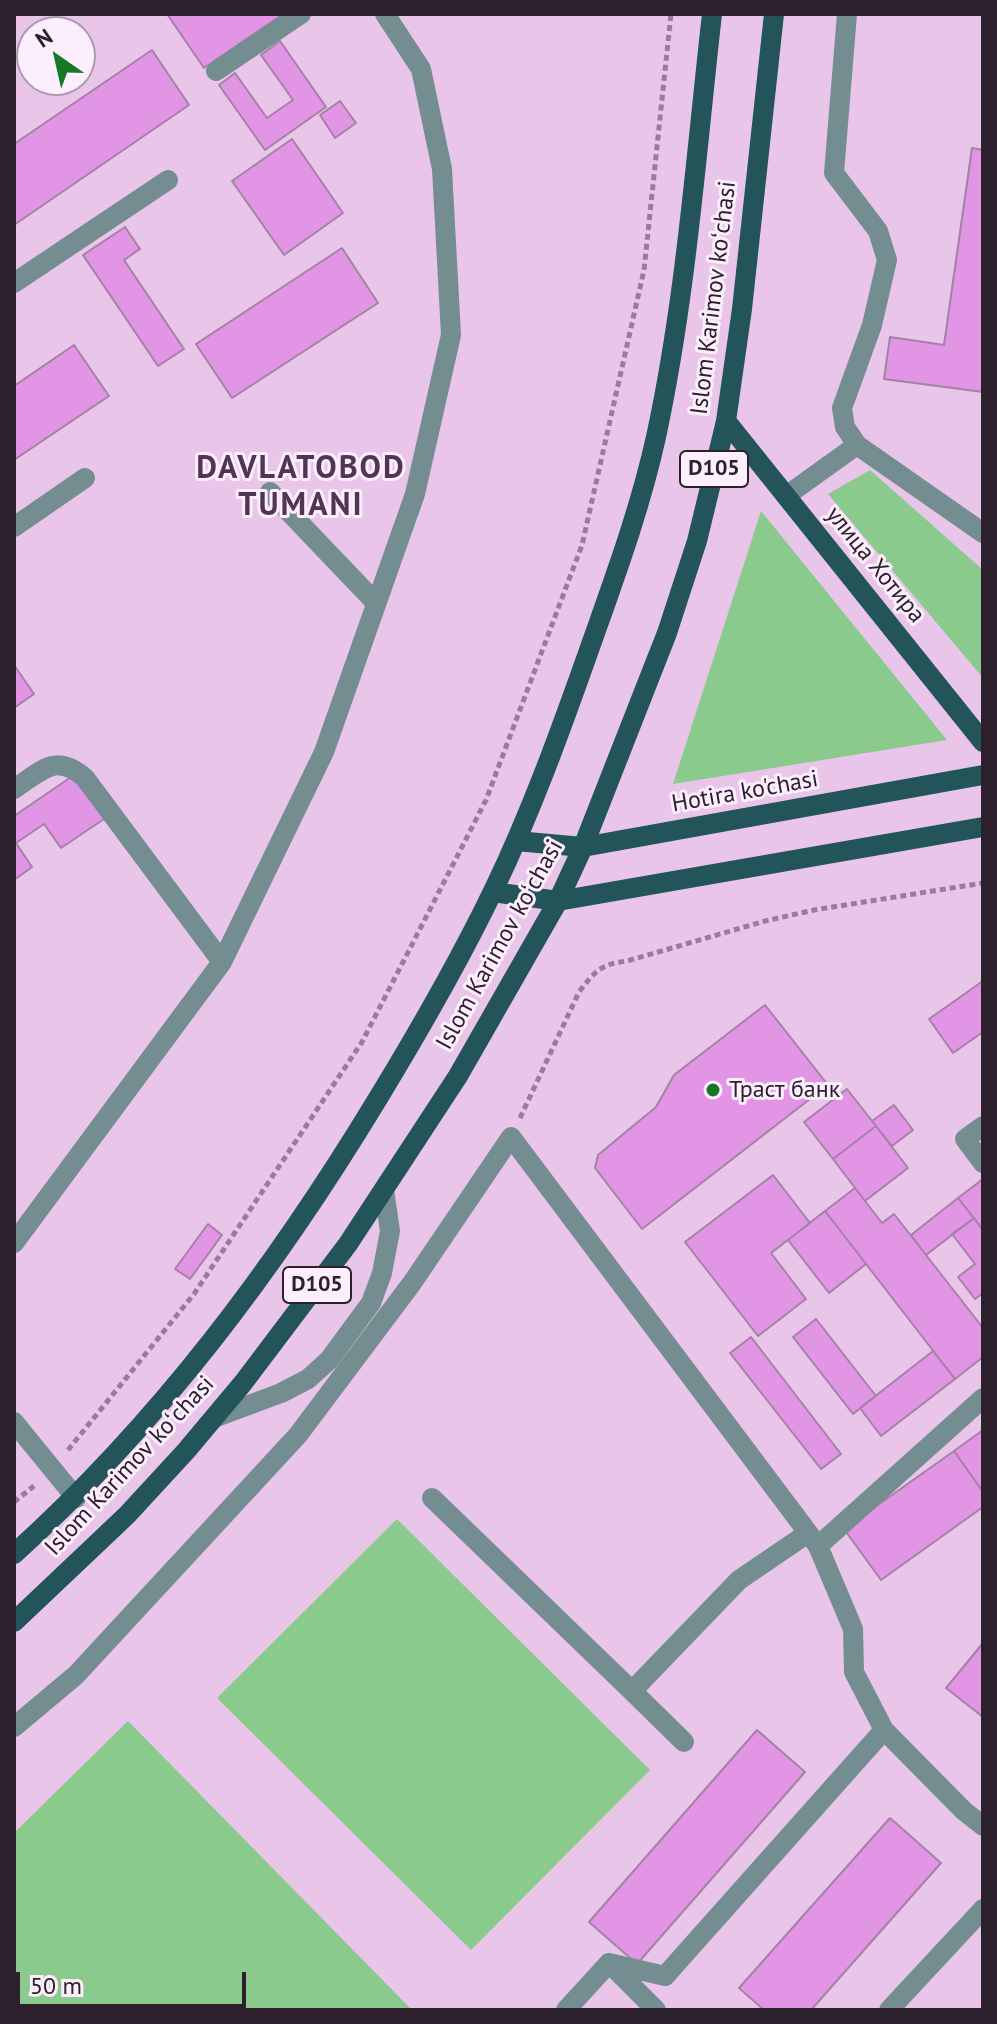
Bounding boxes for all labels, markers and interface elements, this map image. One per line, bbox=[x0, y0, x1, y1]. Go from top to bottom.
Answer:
north arrow bbox=[16, 16, 96, 96]
text: N bbox=[30, 22, 58, 53]
street label: Islom Karimov koʻchasi bbox=[685, 180, 743, 416]
district label: DAVLATOBOD TUMANI bbox=[196, 450, 406, 525]
road number: D105 bbox=[680, 451, 748, 487]
street label: улица Хотира bbox=[819, 501, 931, 629]
street label: Hotira ko'chasi bbox=[670, 765, 820, 819]
street label: Islom Karimov koʻchasi bbox=[430, 835, 570, 1055]
place label: Траст банк bbox=[729, 1076, 840, 1104]
marker: Траст банк bbox=[704, 1081, 722, 1099]
road number: D105 bbox=[283, 1267, 351, 1303]
street label: Islom Karimov koʻchasi bbox=[39, 1370, 221, 1562]
scale bar bbox=[20, 1956, 250, 2006]
text: 50 m bbox=[30, 1970, 82, 2001]

